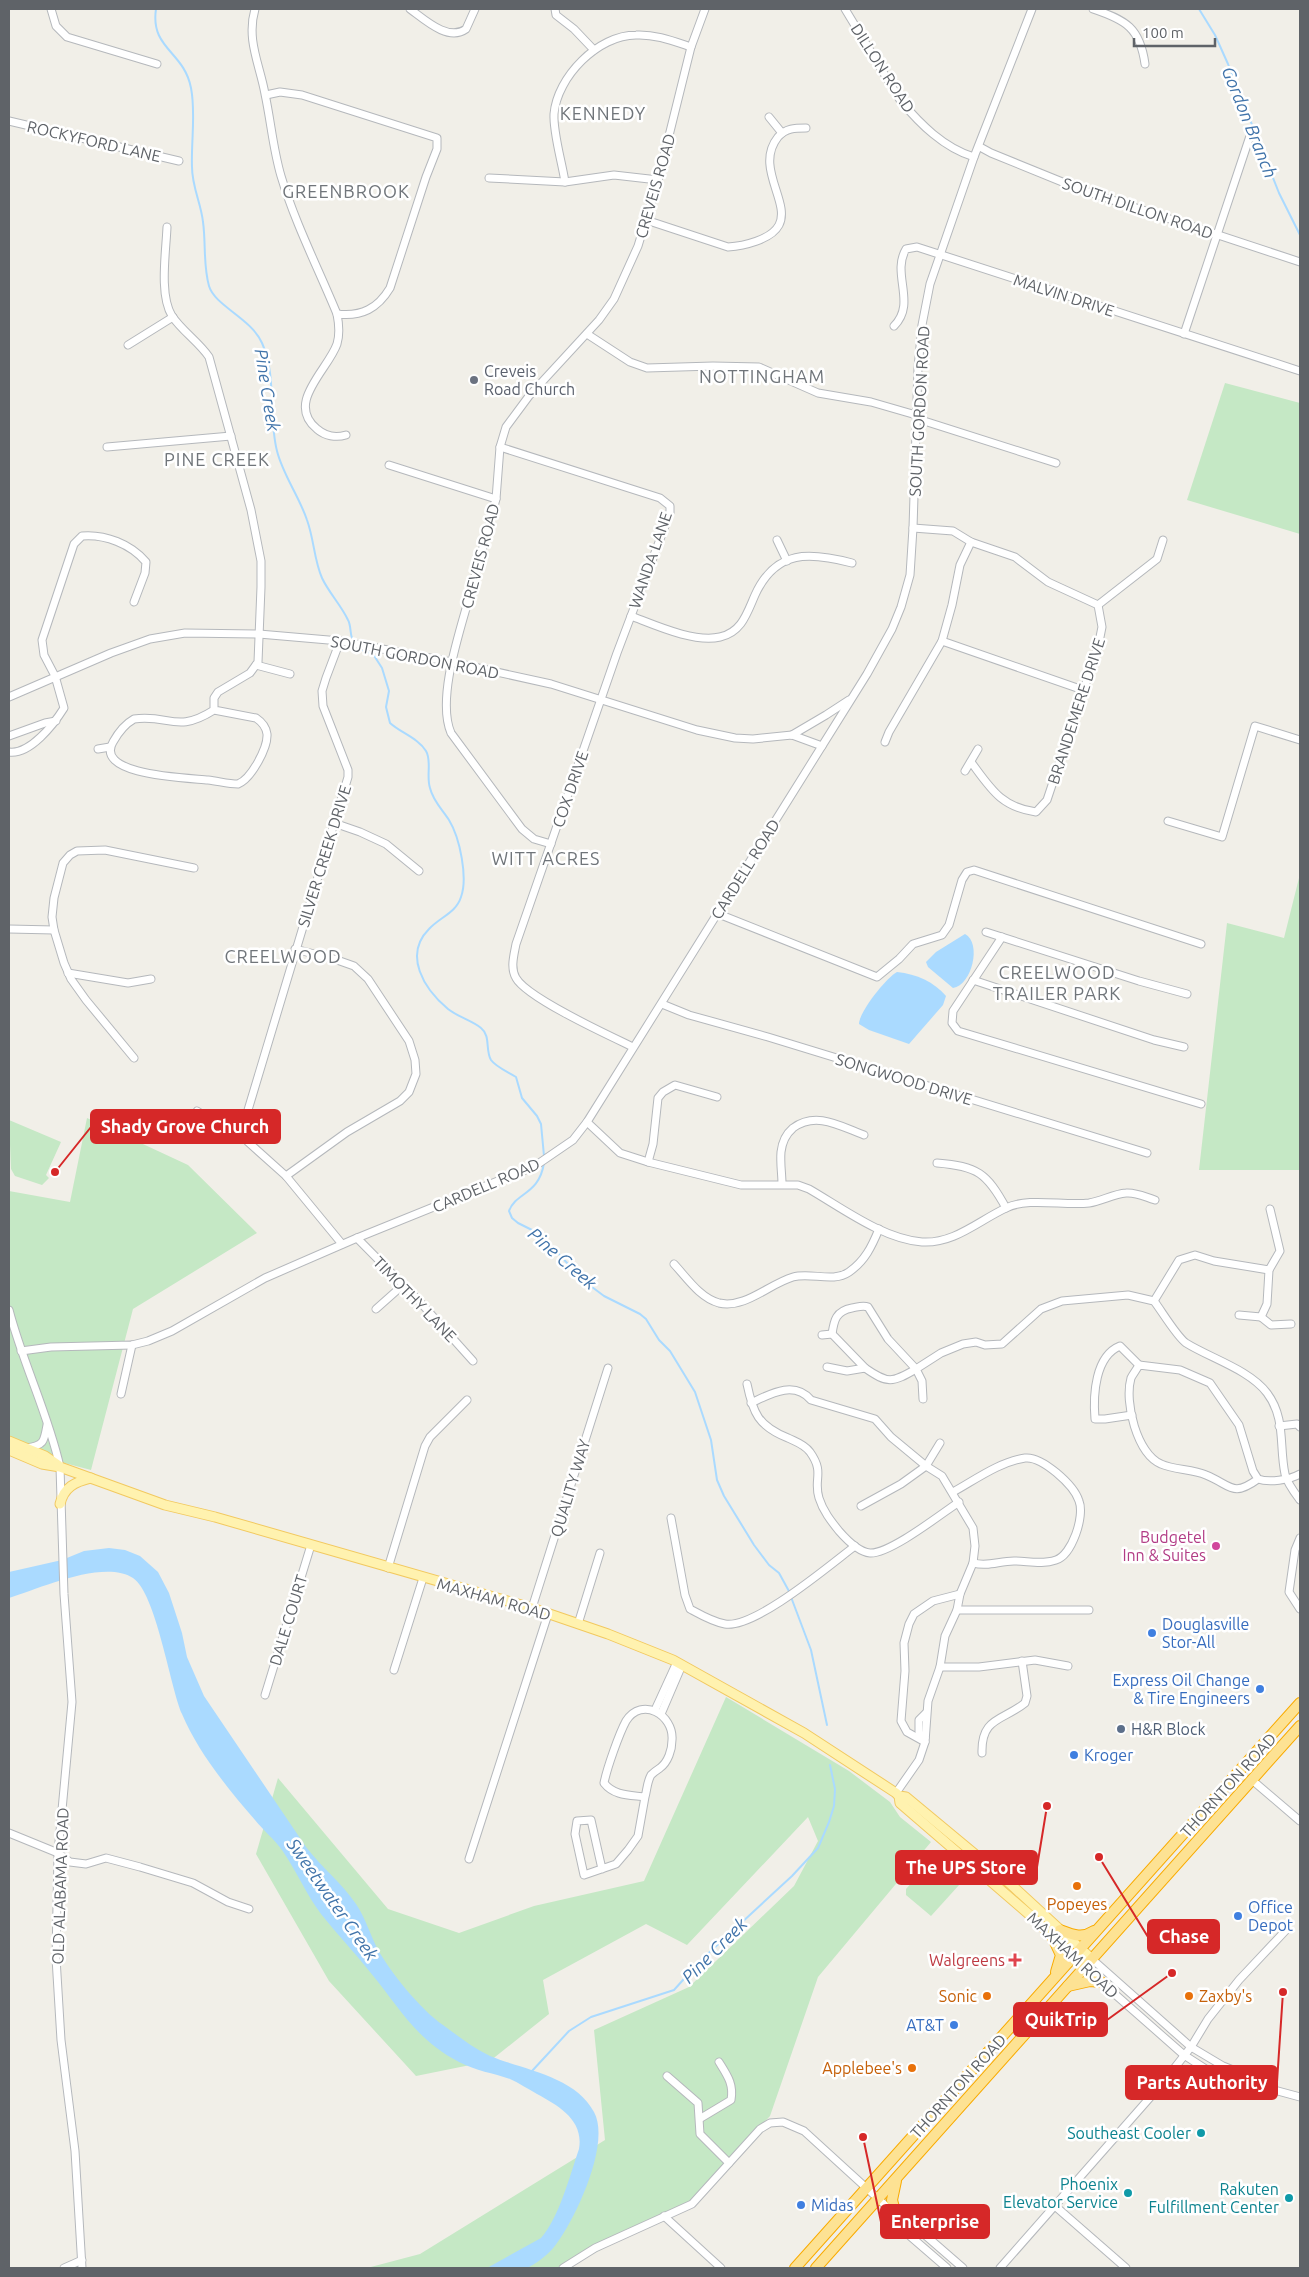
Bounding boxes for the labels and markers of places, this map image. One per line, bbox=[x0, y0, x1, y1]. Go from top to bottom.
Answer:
place label: Creveis Road Church bbox=[484, 362, 575, 398]
marker: Creveis Road Church bbox=[468, 374, 480, 386]
callout: Shady Grove Church bbox=[91, 1110, 280, 1143]
place label: Budgetel Inn & Suites bbox=[1122, 1528, 1206, 1564]
marker: Budgetel Inn & Suites bbox=[1210, 1540, 1222, 1552]
place label: Douglasville Stor-All bbox=[1162, 1615, 1249, 1651]
marker: Douglasville Stor-All bbox=[1146, 1627, 1158, 1639]
place label: Express Oil Change & Tire Engineers bbox=[1112, 1671, 1250, 1707]
marker: Express Oil Change & Tire Engineers bbox=[1254, 1683, 1266, 1695]
place label: H&R Block bbox=[1131, 1720, 1206, 1738]
marker: H&R Block bbox=[1115, 1723, 1127, 1735]
place label: Kroger bbox=[1084, 1746, 1133, 1764]
marker: Kroger bbox=[1068, 1749, 1080, 1761]
callout: The UPS Store bbox=[896, 1851, 1037, 1884]
marker: Popeyes bbox=[1071, 1880, 1083, 1892]
place label: Popeyes bbox=[1047, 1895, 1107, 1913]
place label: Office Depot bbox=[1248, 1898, 1294, 1934]
marker: Office Depot bbox=[1232, 1910, 1244, 1922]
callout: Chase bbox=[1148, 1920, 1219, 1953]
place label: Walgreens bbox=[929, 1951, 1005, 1969]
marker: Walgreens bbox=[1009, 1954, 1021, 1966]
place label: Sonic bbox=[939, 1987, 978, 2005]
place label: Zaxby's bbox=[1199, 1987, 1252, 2005]
marker: Sonic bbox=[981, 1990, 993, 2002]
marker: Zaxby's bbox=[1183, 1990, 1195, 2002]
callout: QuikTrip bbox=[1014, 2003, 1107, 2036]
place label: AT&T bbox=[906, 2016, 944, 2034]
marker: AT&T bbox=[948, 2019, 960, 2031]
place label: Applebee's bbox=[822, 2059, 902, 2077]
marker: Applebee's bbox=[906, 2062, 918, 2074]
callout: Parts Authority bbox=[1126, 2066, 1277, 2099]
place label: Southeast Cooler bbox=[1067, 2124, 1191, 2142]
marker: Southeast Cooler bbox=[1195, 2127, 1207, 2139]
place label: Phoenix Elevator Service bbox=[1003, 2175, 1118, 2211]
place label: Rakuten Fulfillment Center bbox=[1148, 2180, 1279, 2216]
marker: Phoenix Elevator Service bbox=[1122, 2187, 1134, 2199]
marker: Rakuten Fulfillment Center bbox=[1283, 2192, 1295, 2204]
place label: Midas bbox=[811, 2196, 853, 2214]
marker: Midas bbox=[795, 2199, 807, 2211]
callout: Enterprise bbox=[881, 2205, 989, 2238]

